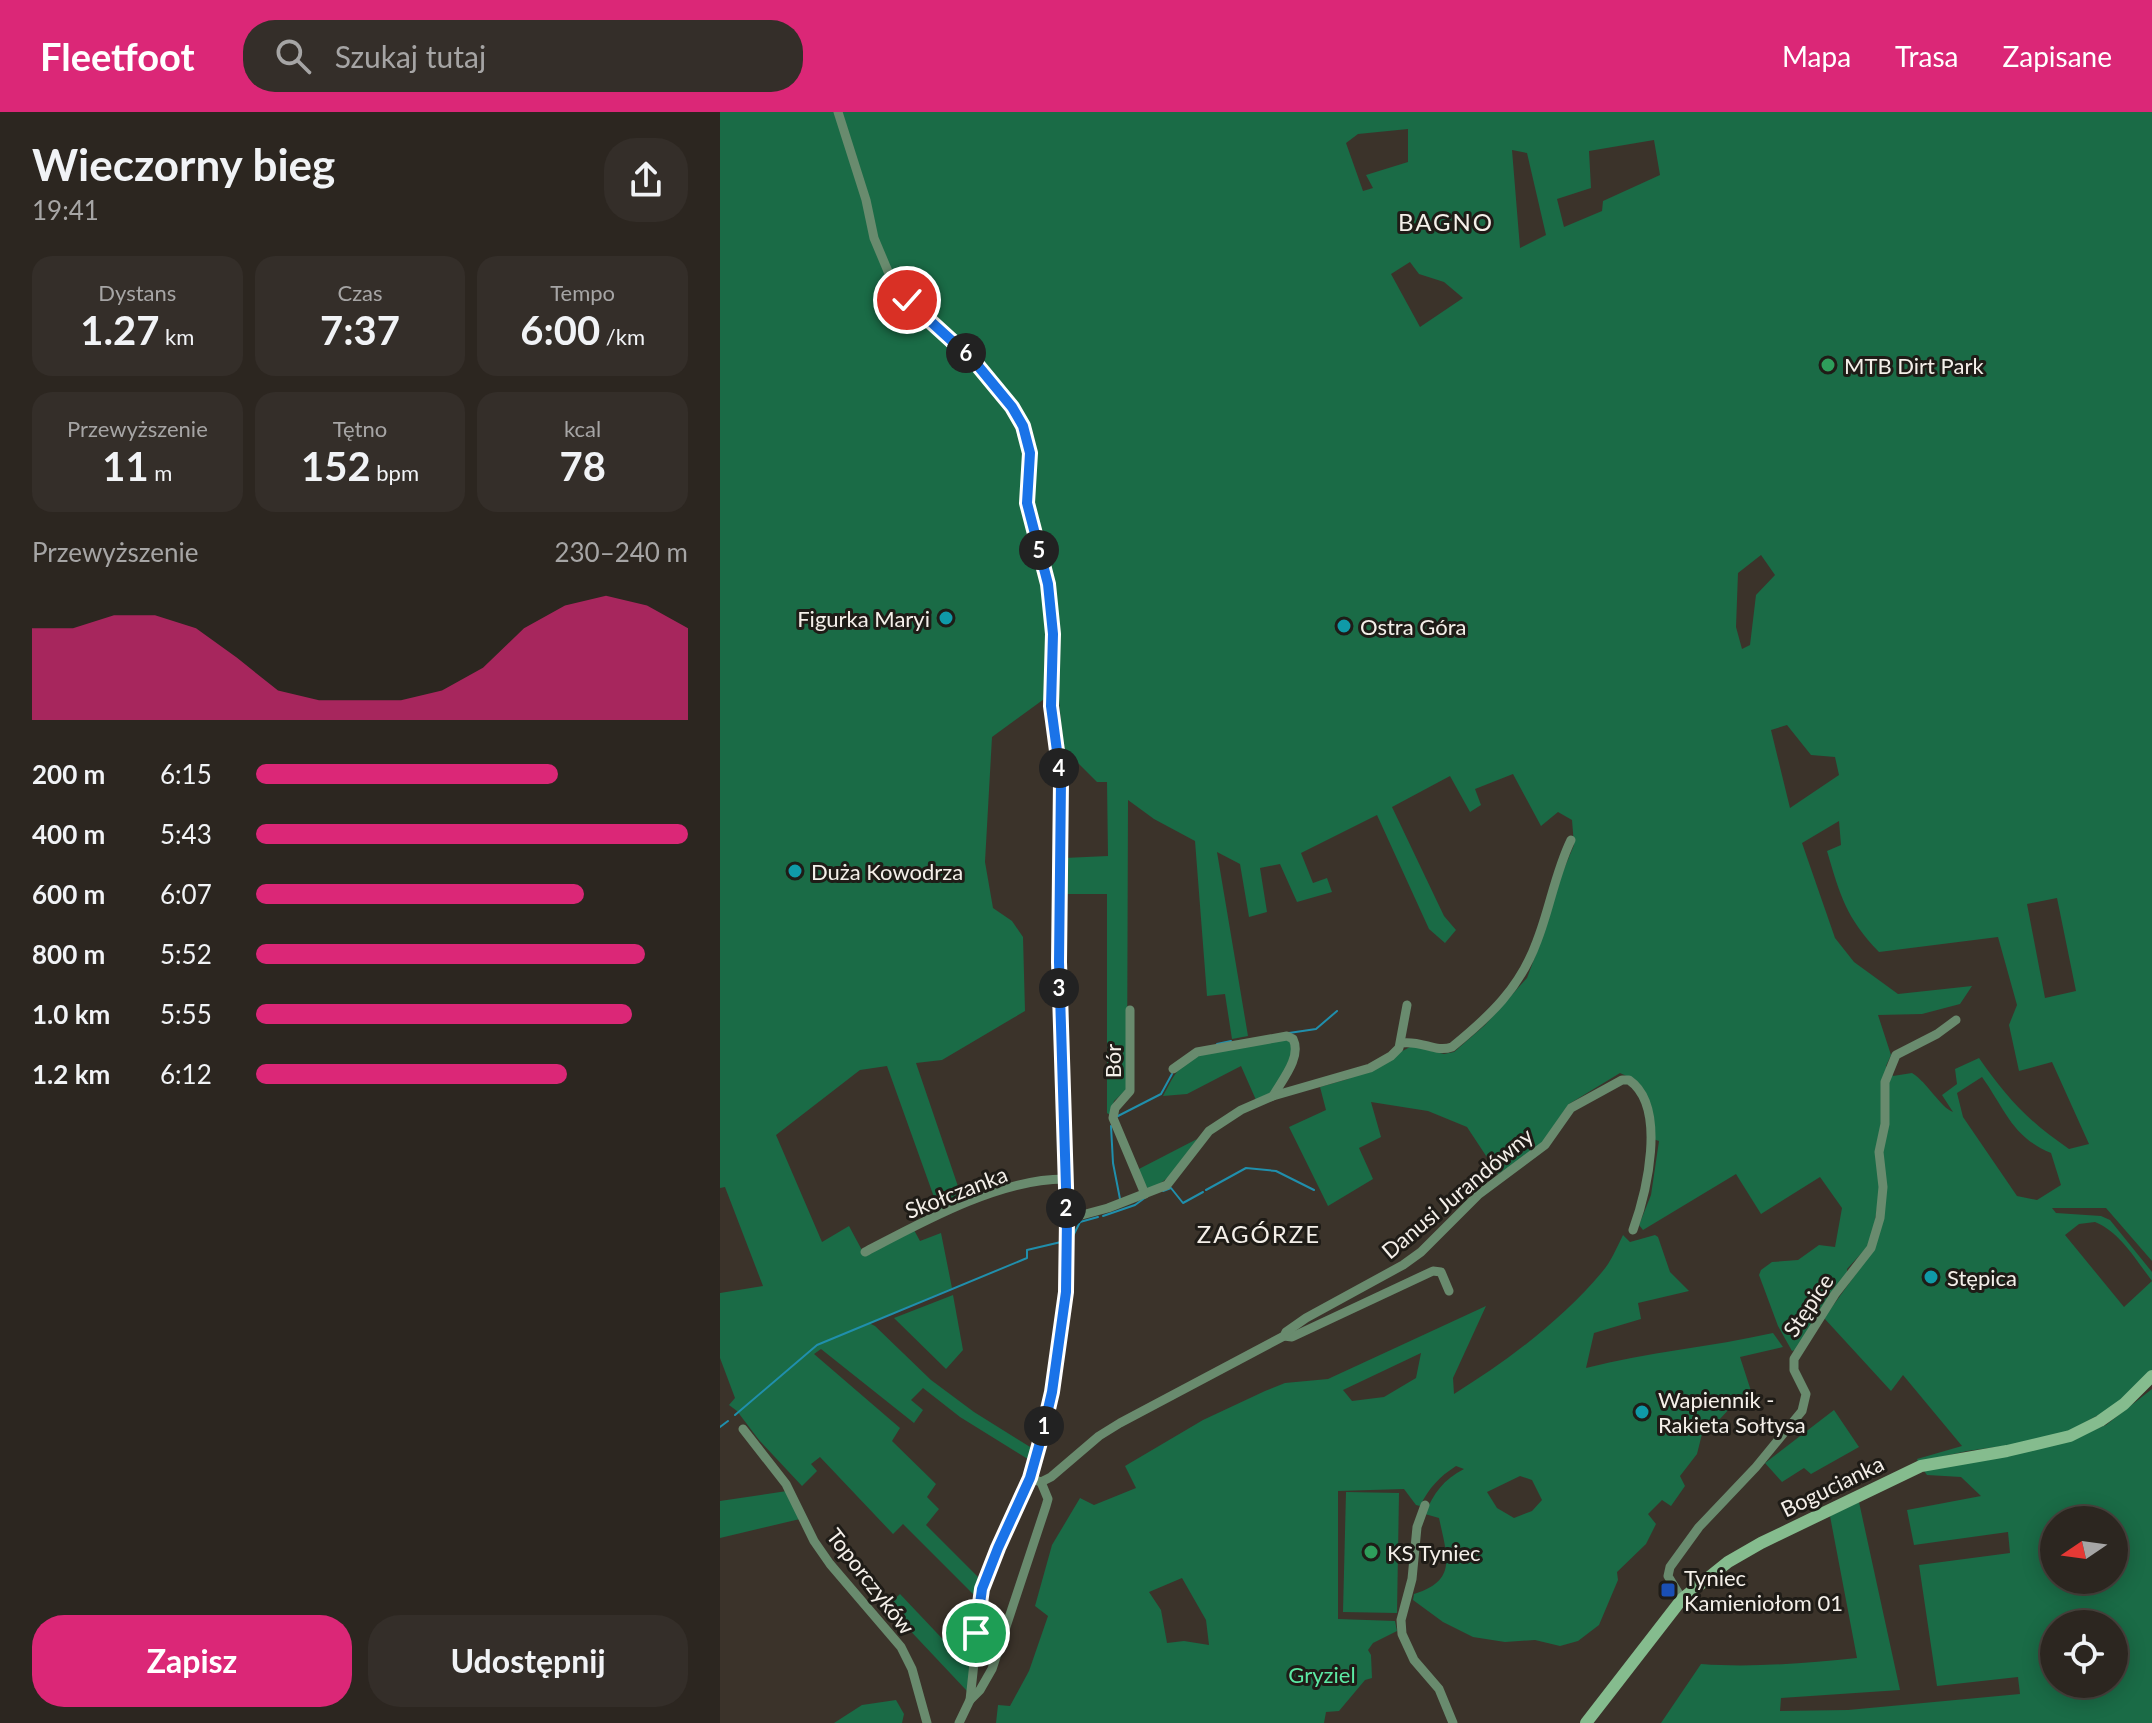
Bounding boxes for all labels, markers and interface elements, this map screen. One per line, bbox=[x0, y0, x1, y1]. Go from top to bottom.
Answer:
search box bbox=[243, 20, 803, 92]
text: Fleetfoot bbox=[40, 33, 195, 79]
icon: search bbox=[271, 34, 315, 78]
text: Szukaj tutaj bbox=[335, 38, 486, 74]
text: Mapa bbox=[1782, 39, 1851, 73]
text: Trasa bbox=[1895, 39, 1958, 73]
text: Zapisane bbox=[2002, 39, 2112, 73]
text: Wieczorny bieg bbox=[32, 138, 335, 190]
button: share bbox=[604, 138, 688, 222]
text: 19:41 bbox=[32, 194, 99, 226]
district label: BAGNO bbox=[1398, 207, 1494, 236]
pin bbox=[873, 266, 941, 334]
icon: check bbox=[885, 278, 929, 322]
text: Dystans bbox=[98, 279, 176, 306]
text: Czas bbox=[337, 279, 383, 306]
text: Tempo bbox=[550, 279, 615, 306]
text: 1.27 bbox=[80, 306, 159, 354]
text: 7:37 bbox=[320, 306, 400, 354]
text: 6:00 bbox=[520, 306, 600, 354]
text: km bbox=[159, 323, 194, 350]
text: /km bbox=[600, 323, 645, 350]
pin: 6 bbox=[946, 333, 986, 373]
text: 6 bbox=[960, 339, 972, 366]
place label: MTB Dirt Park bbox=[1844, 352, 1984, 379]
marker: MTB Dirt Park bbox=[1819, 356, 1837, 374]
text: Przewyższenie bbox=[67, 415, 208, 442]
text: Tętno bbox=[333, 415, 387, 442]
text: kcal bbox=[564, 415, 601, 442]
text: 11 bbox=[102, 442, 149, 490]
text: 152 bbox=[301, 442, 371, 490]
text: 78 bbox=[559, 442, 606, 490]
text: m bbox=[149, 459, 172, 486]
text: bpm bbox=[371, 459, 419, 486]
pin: 5 bbox=[1019, 530, 1059, 570]
text: Przewyższenie bbox=[32, 536, 198, 568]
text: 230–240 m bbox=[554, 536, 688, 568]
text: 5 bbox=[1033, 536, 1045, 563]
place label: Figurka Maryi bbox=[797, 605, 930, 632]
marker: Figurka Maryi bbox=[937, 609, 955, 627]
place label: Ostra Góra bbox=[1360, 613, 1466, 640]
marker: Ostra Góra bbox=[1335, 617, 1353, 635]
pin: 4 bbox=[1039, 748, 1079, 788]
text: 4 bbox=[1053, 754, 1065, 781]
text: 200 m bbox=[32, 758, 105, 790]
text: 6:15 bbox=[160, 758, 212, 790]
text: 400 m bbox=[32, 818, 105, 850]
text: 5:43 bbox=[160, 818, 212, 850]
place label: Duża Kowodrza bbox=[811, 858, 963, 885]
marker: Duża Kowodrza bbox=[786, 862, 804, 880]
text: 600 m bbox=[32, 878, 105, 910]
text: 6:07 bbox=[160, 878, 212, 910]
text: 800 m bbox=[32, 938, 105, 970]
text: 5:52 bbox=[160, 938, 212, 970]
pin: 3 bbox=[1039, 968, 1079, 1008]
text: 3 bbox=[1053, 974, 1065, 1001]
text: 1.0 km bbox=[32, 998, 110, 1030]
text: 5:55 bbox=[160, 998, 212, 1030]
street label: Bór bbox=[1099, 1044, 1126, 1078]
text: 1.2 km bbox=[32, 1058, 110, 1090]
text: 6:12 bbox=[160, 1058, 212, 1090]
street label: Danusi Jurandówny bbox=[1376, 1121, 1539, 1264]
street label: Skołczanka bbox=[901, 1160, 1011, 1224]
pin: 2 bbox=[1046, 1188, 1086, 1228]
text: 2 bbox=[1060, 1194, 1072, 1221]
district label: ZAGÓRZE bbox=[1197, 1219, 1321, 1248]
place label: Stępica bbox=[1947, 1264, 2017, 1291]
street label: Stępice bbox=[1777, 1268, 1839, 1342]
marker: Stępica bbox=[1922, 1268, 1940, 1286]
place label: Wapiennik - Rakieta Sołtysa bbox=[1658, 1386, 1806, 1438]
marker: Wapiennik - Rakieta Sołtysa bbox=[1633, 1403, 1651, 1421]
pin: 1 bbox=[1024, 1406, 1064, 1446]
text: 1 bbox=[1038, 1412, 1050, 1439]
street label: Bogucianka bbox=[1776, 1449, 1888, 1523]
north arrow bbox=[2040, 1506, 2128, 1594]
map controls bbox=[2040, 1506, 2128, 1698]
street label: Toporczyków bbox=[821, 1523, 921, 1639]
place label: KS Tyniec bbox=[1387, 1539, 1481, 1566]
marker: KS Tyniec bbox=[1362, 1543, 1380, 1561]
place label: Tyniec Kamieniołom 01 bbox=[1684, 1564, 1843, 1616]
marker: Tyniec Kamieniołom 01 bbox=[1659, 1581, 1677, 1599]
pin bbox=[942, 1599, 1010, 1667]
button: locate bbox=[2040, 1610, 2128, 1698]
icon: arrive bbox=[954, 1611, 998, 1655]
button: Zapisz bbox=[32, 1615, 352, 1707]
button: Udostępnij bbox=[368, 1615, 688, 1707]
park label: Gryziel bbox=[1288, 1661, 1356, 1688]

